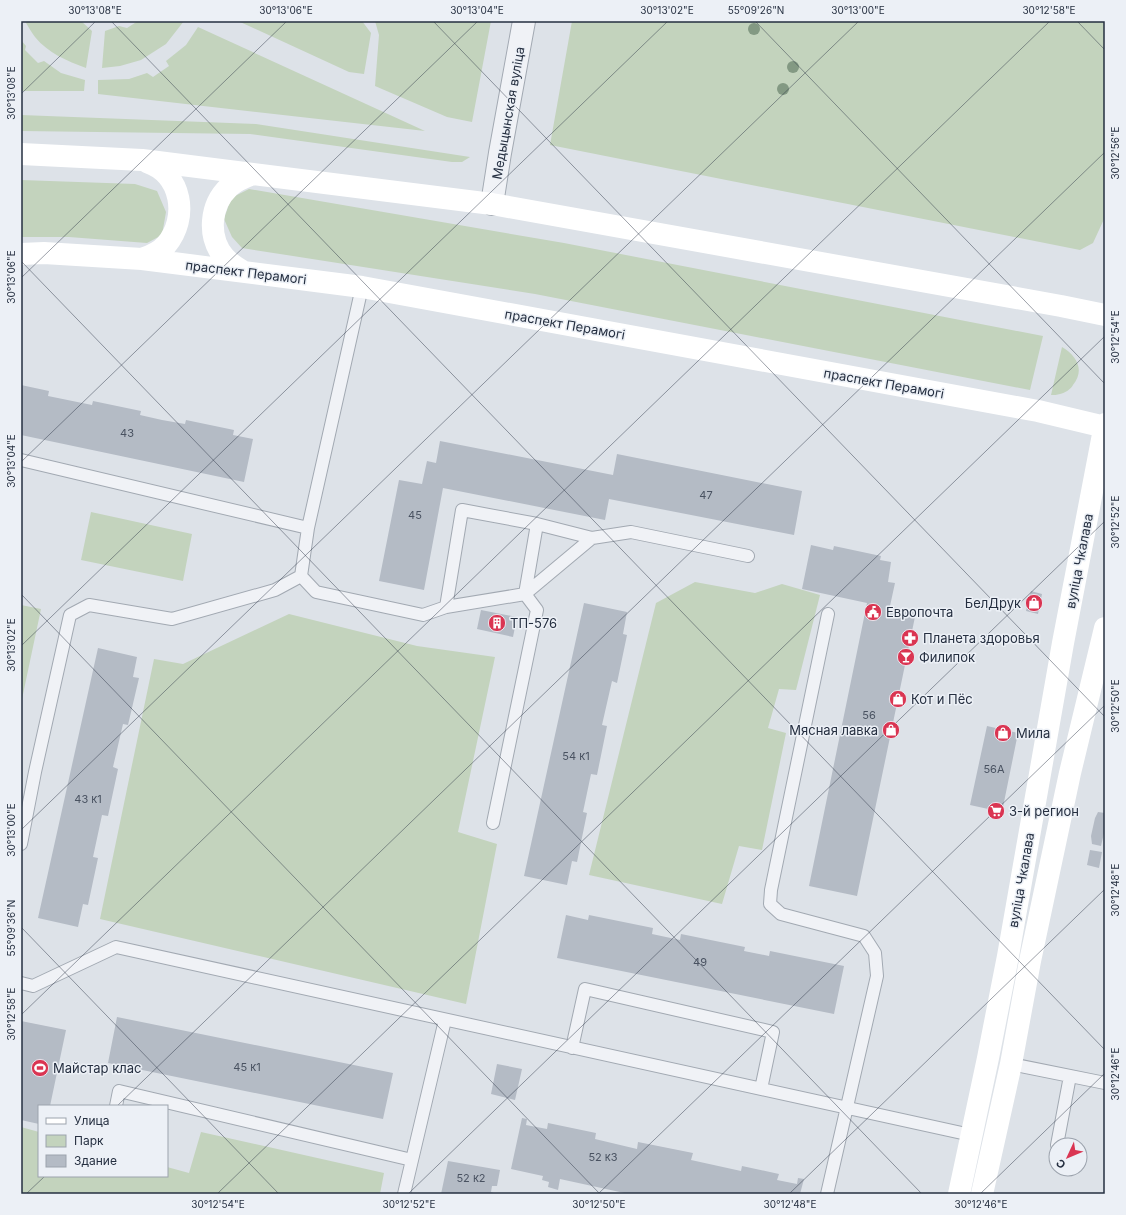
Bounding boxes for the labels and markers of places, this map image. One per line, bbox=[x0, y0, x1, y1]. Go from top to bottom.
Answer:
shop icon: БелДрук bbox=[1024, 593, 1044, 613]
place label: БелДрук bbox=[965, 595, 1021, 611]
public building icon: Европочта bbox=[863, 602, 883, 622]
place label: Европочта bbox=[886, 604, 953, 620]
building icon: ТП-576 bbox=[487, 613, 507, 633]
place label: ТП-576 bbox=[510, 615, 557, 631]
pharmacy icon: Планета здоровья bbox=[900, 628, 920, 648]
place label: Планета здоровья bbox=[923, 630, 1040, 646]
bar icon: Филипок bbox=[896, 647, 916, 667]
place label: Филипок bbox=[919, 649, 975, 665]
shop icon: Кот и Пёс bbox=[888, 689, 908, 709]
place label: Кот и Пёс bbox=[911, 691, 973, 707]
shop icon: Мясная лавка bbox=[881, 720, 901, 740]
place label: Мясная лавка bbox=[789, 722, 878, 738]
shop icon: Мила bbox=[993, 723, 1013, 743]
place label: Мила bbox=[1016, 725, 1050, 741]
supermarket icon: 3-й регион bbox=[986, 801, 1006, 821]
place label: 3-й регион bbox=[1009, 803, 1079, 819]
sports icon: Майстар клас bbox=[30, 1058, 50, 1078]
place label: Майстар клас bbox=[53, 1060, 141, 1076]

